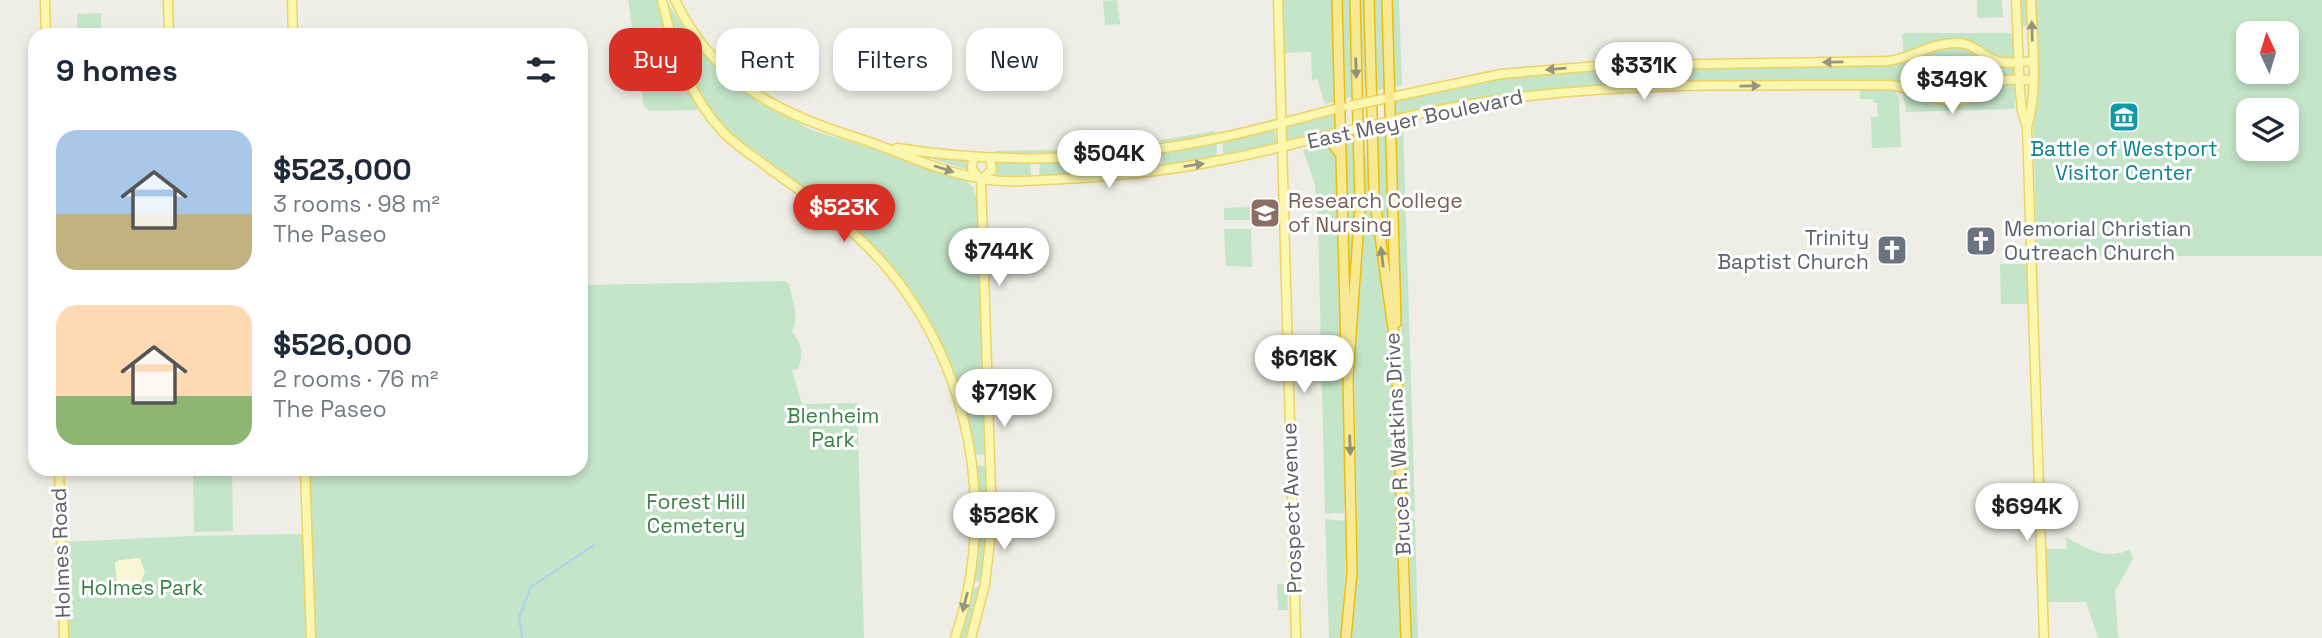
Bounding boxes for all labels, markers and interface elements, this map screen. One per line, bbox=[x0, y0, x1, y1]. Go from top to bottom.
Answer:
one-way arrow bbox=[2026, 19, 2037, 41]
north arrow bbox=[2236, 21, 2300, 84]
map controls bbox=[2236, 21, 2299, 161]
chip: Buy bbox=[609, 28, 702, 91]
chip: Rent bbox=[716, 28, 819, 91]
chip: Filters bbox=[833, 28, 952, 91]
chip: New bbox=[966, 28, 1063, 91]
pin: $331K bbox=[1595, 42, 1693, 102]
text: $331K bbox=[1611, 50, 1677, 80]
text: 9 homes bbox=[56, 51, 178, 90]
icon: filters bbox=[522, 51, 560, 89]
one-way arrow bbox=[1821, 56, 1843, 68]
one-way arrow bbox=[1351, 57, 1362, 79]
pin: $349K bbox=[1903, 57, 2001, 116]
one-way arrow bbox=[1545, 64, 1567, 75]
text: $349K bbox=[1916, 64, 1988, 94]
one-way arrow bbox=[1739, 80, 1761, 92]
street label: East Meyer Boulevard bbox=[1305, 82, 1525, 155]
button: layers bbox=[2236, 98, 2299, 161]
museum icon: Battle of Westport Visitor Center bbox=[2107, 100, 2141, 134]
pin: $504K bbox=[1060, 130, 1158, 190]
place label: Battle of Westport Visitor Center bbox=[2030, 135, 2218, 186]
text: $504K bbox=[1073, 138, 1145, 168]
text: $523,000 bbox=[273, 150, 412, 189]
icon: home bbox=[112, 158, 196, 242]
one-way arrow bbox=[1183, 159, 1205, 170]
one-way arrow bbox=[934, 164, 955, 174]
pin: $523K bbox=[795, 184, 893, 244]
place label: Research College of Nursing bbox=[1288, 187, 1463, 238]
text: 3 rooms · 98 m² bbox=[273, 189, 440, 219]
text: $523K bbox=[809, 192, 879, 222]
school or university icon: Research College of Nursing bbox=[1248, 196, 1282, 230]
place label: Memorial Christian Outreach Church bbox=[2004, 215, 2191, 266]
text: The Paseo bbox=[273, 219, 387, 249]
place label: Trinity Baptist Church bbox=[1717, 224, 1869, 275]
church icon: Memorial Christian Outreach Church bbox=[1964, 224, 1998, 258]
pin: $744K bbox=[950, 229, 1048, 288]
church icon: Trinity Baptist Church bbox=[1875, 233, 1909, 267]
text: $744K bbox=[964, 236, 1034, 266]
one-way arrow bbox=[1377, 246, 1388, 268]
text: $526,000 bbox=[273, 325, 412, 364]
street label: Bruce R. Watkins Drive bbox=[1378, 332, 1417, 556]
icon: home bbox=[112, 333, 196, 417]
pin: $618K bbox=[1255, 336, 1353, 395]
text: $618K bbox=[1271, 343, 1337, 373]
text: 2 rooms · 76 m² bbox=[273, 364, 438, 394]
pin: $719K bbox=[955, 370, 1053, 429]
text: $719K bbox=[971, 377, 1037, 407]
text: The Paseo bbox=[273, 394, 387, 424]
park label: Blenheim Park bbox=[787, 402, 879, 453]
street label: Prospect Avenue bbox=[1275, 422, 1308, 594]
one-way arrow bbox=[1344, 434, 1355, 456]
pin: $694K bbox=[1978, 484, 2076, 543]
street label: Holmes Road bbox=[45, 487, 76, 619]
park label: Forest Hill Cemetery bbox=[646, 488, 746, 539]
text: $694K bbox=[1991, 491, 2063, 521]
pin: $526K bbox=[955, 492, 1053, 552]
text: $526K bbox=[969, 500, 1039, 530]
park label: Holmes Park bbox=[81, 574, 203, 601]
one-way arrow bbox=[959, 591, 970, 613]

